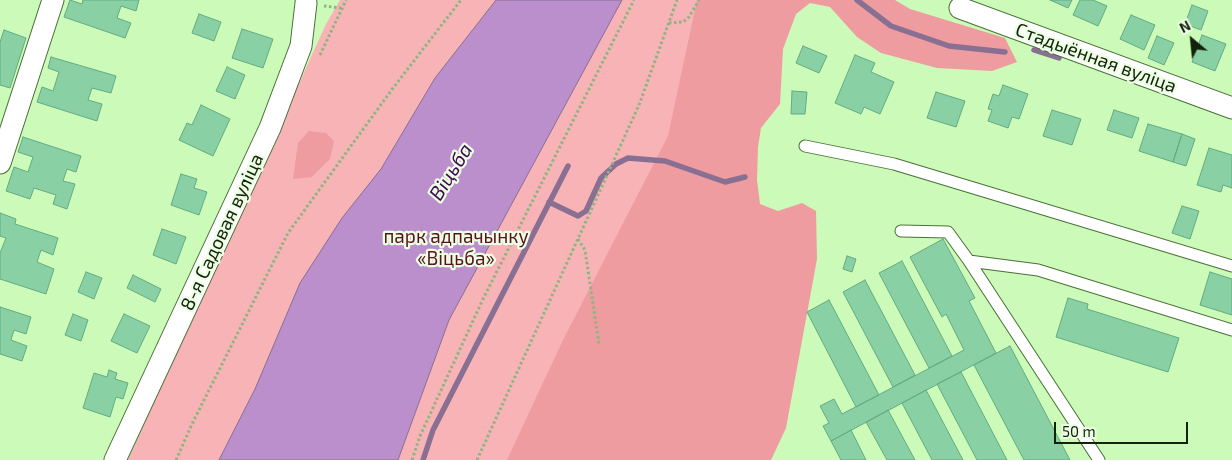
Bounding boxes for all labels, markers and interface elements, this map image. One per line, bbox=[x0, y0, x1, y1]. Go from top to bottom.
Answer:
north arrow bbox=[1167, 15, 1217, 65]
text: N bbox=[1176, 16, 1193, 36]
street label: Стадыённая вуліца bbox=[1012, 18, 1180, 98]
water label: Віцьба bbox=[424, 139, 478, 205]
street label: 8-я Садовая вуліца bbox=[176, 150, 268, 314]
park label: парк адпачынку «Віцьба» bbox=[383, 226, 529, 270]
scale bar bbox=[1057, 412, 1191, 444]
text: 50 m bbox=[1062, 422, 1096, 440]

